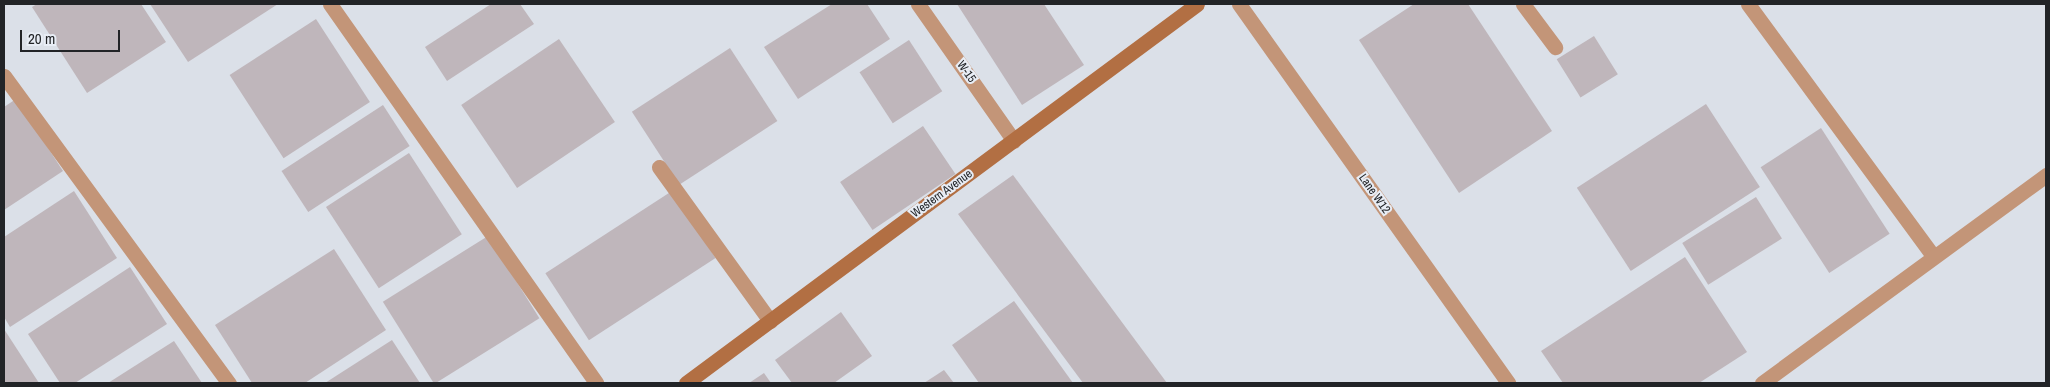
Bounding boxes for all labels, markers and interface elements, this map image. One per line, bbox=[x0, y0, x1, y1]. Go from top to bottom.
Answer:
scale bar bbox=[22, 20, 122, 52]
text: 20 m bbox=[28, 28, 55, 49]
street label: W-15 bbox=[953, 58, 979, 86]
street label: Western Avenue bbox=[908, 167, 976, 221]
street label: Lane W12 bbox=[1355, 171, 1393, 217]

